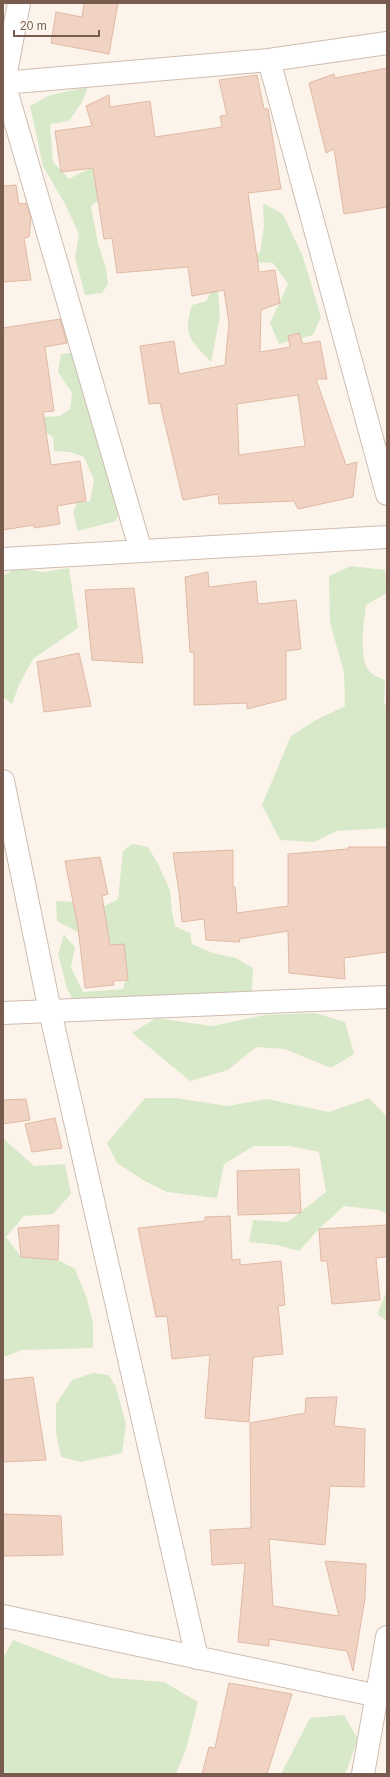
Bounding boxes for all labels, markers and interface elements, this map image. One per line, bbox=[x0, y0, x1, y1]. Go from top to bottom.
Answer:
scale bar bbox=[14, 12, 99, 38]
text: 20 m bbox=[20, 19, 47, 33]

